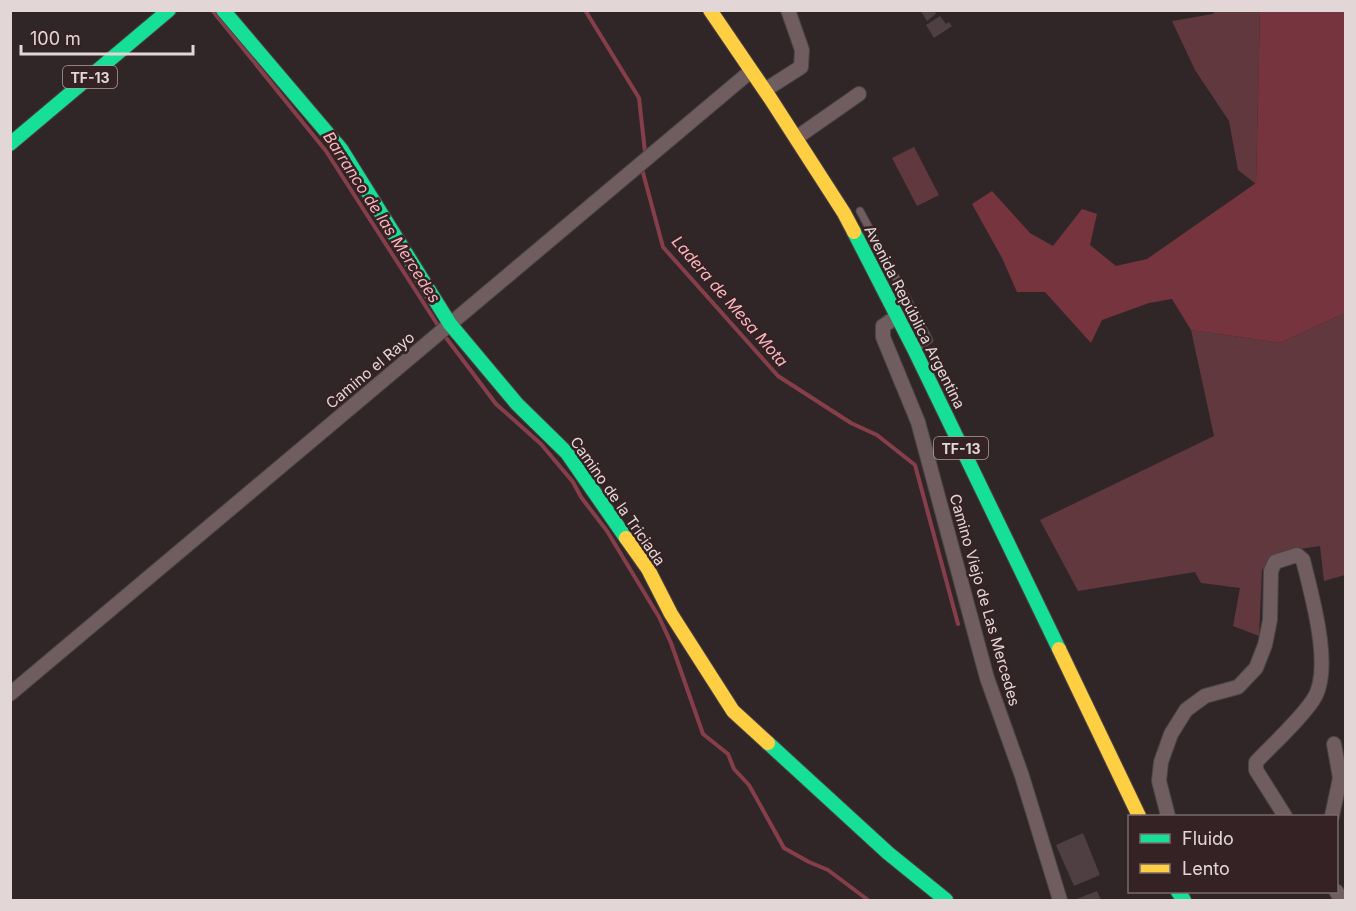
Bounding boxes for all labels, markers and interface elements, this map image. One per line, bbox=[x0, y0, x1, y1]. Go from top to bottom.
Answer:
scale bar bbox=[21, 18, 194, 56]
text: 100 m bbox=[30, 28, 81, 49]
road number: TF-13 bbox=[63, 66, 117, 88]
water label: Barranco de las Mercedes bbox=[319, 128, 445, 306]
street label: Avenida República Argentina bbox=[860, 222, 970, 412]
water label: Ladera de Mesa Mota bbox=[668, 231, 792, 371]
street label: Camino el Rayo bbox=[322, 327, 418, 413]
street label: Camino de la Triciada bbox=[566, 433, 670, 569]
road number: TF-13 bbox=[934, 437, 988, 459]
street label: Camino Viejo de Las Mercedes bbox=[946, 492, 1024, 708]
legend bbox=[1128, 815, 1338, 893]
text: Fluido bbox=[1182, 828, 1234, 849]
text: Lento bbox=[1182, 858, 1230, 879]

